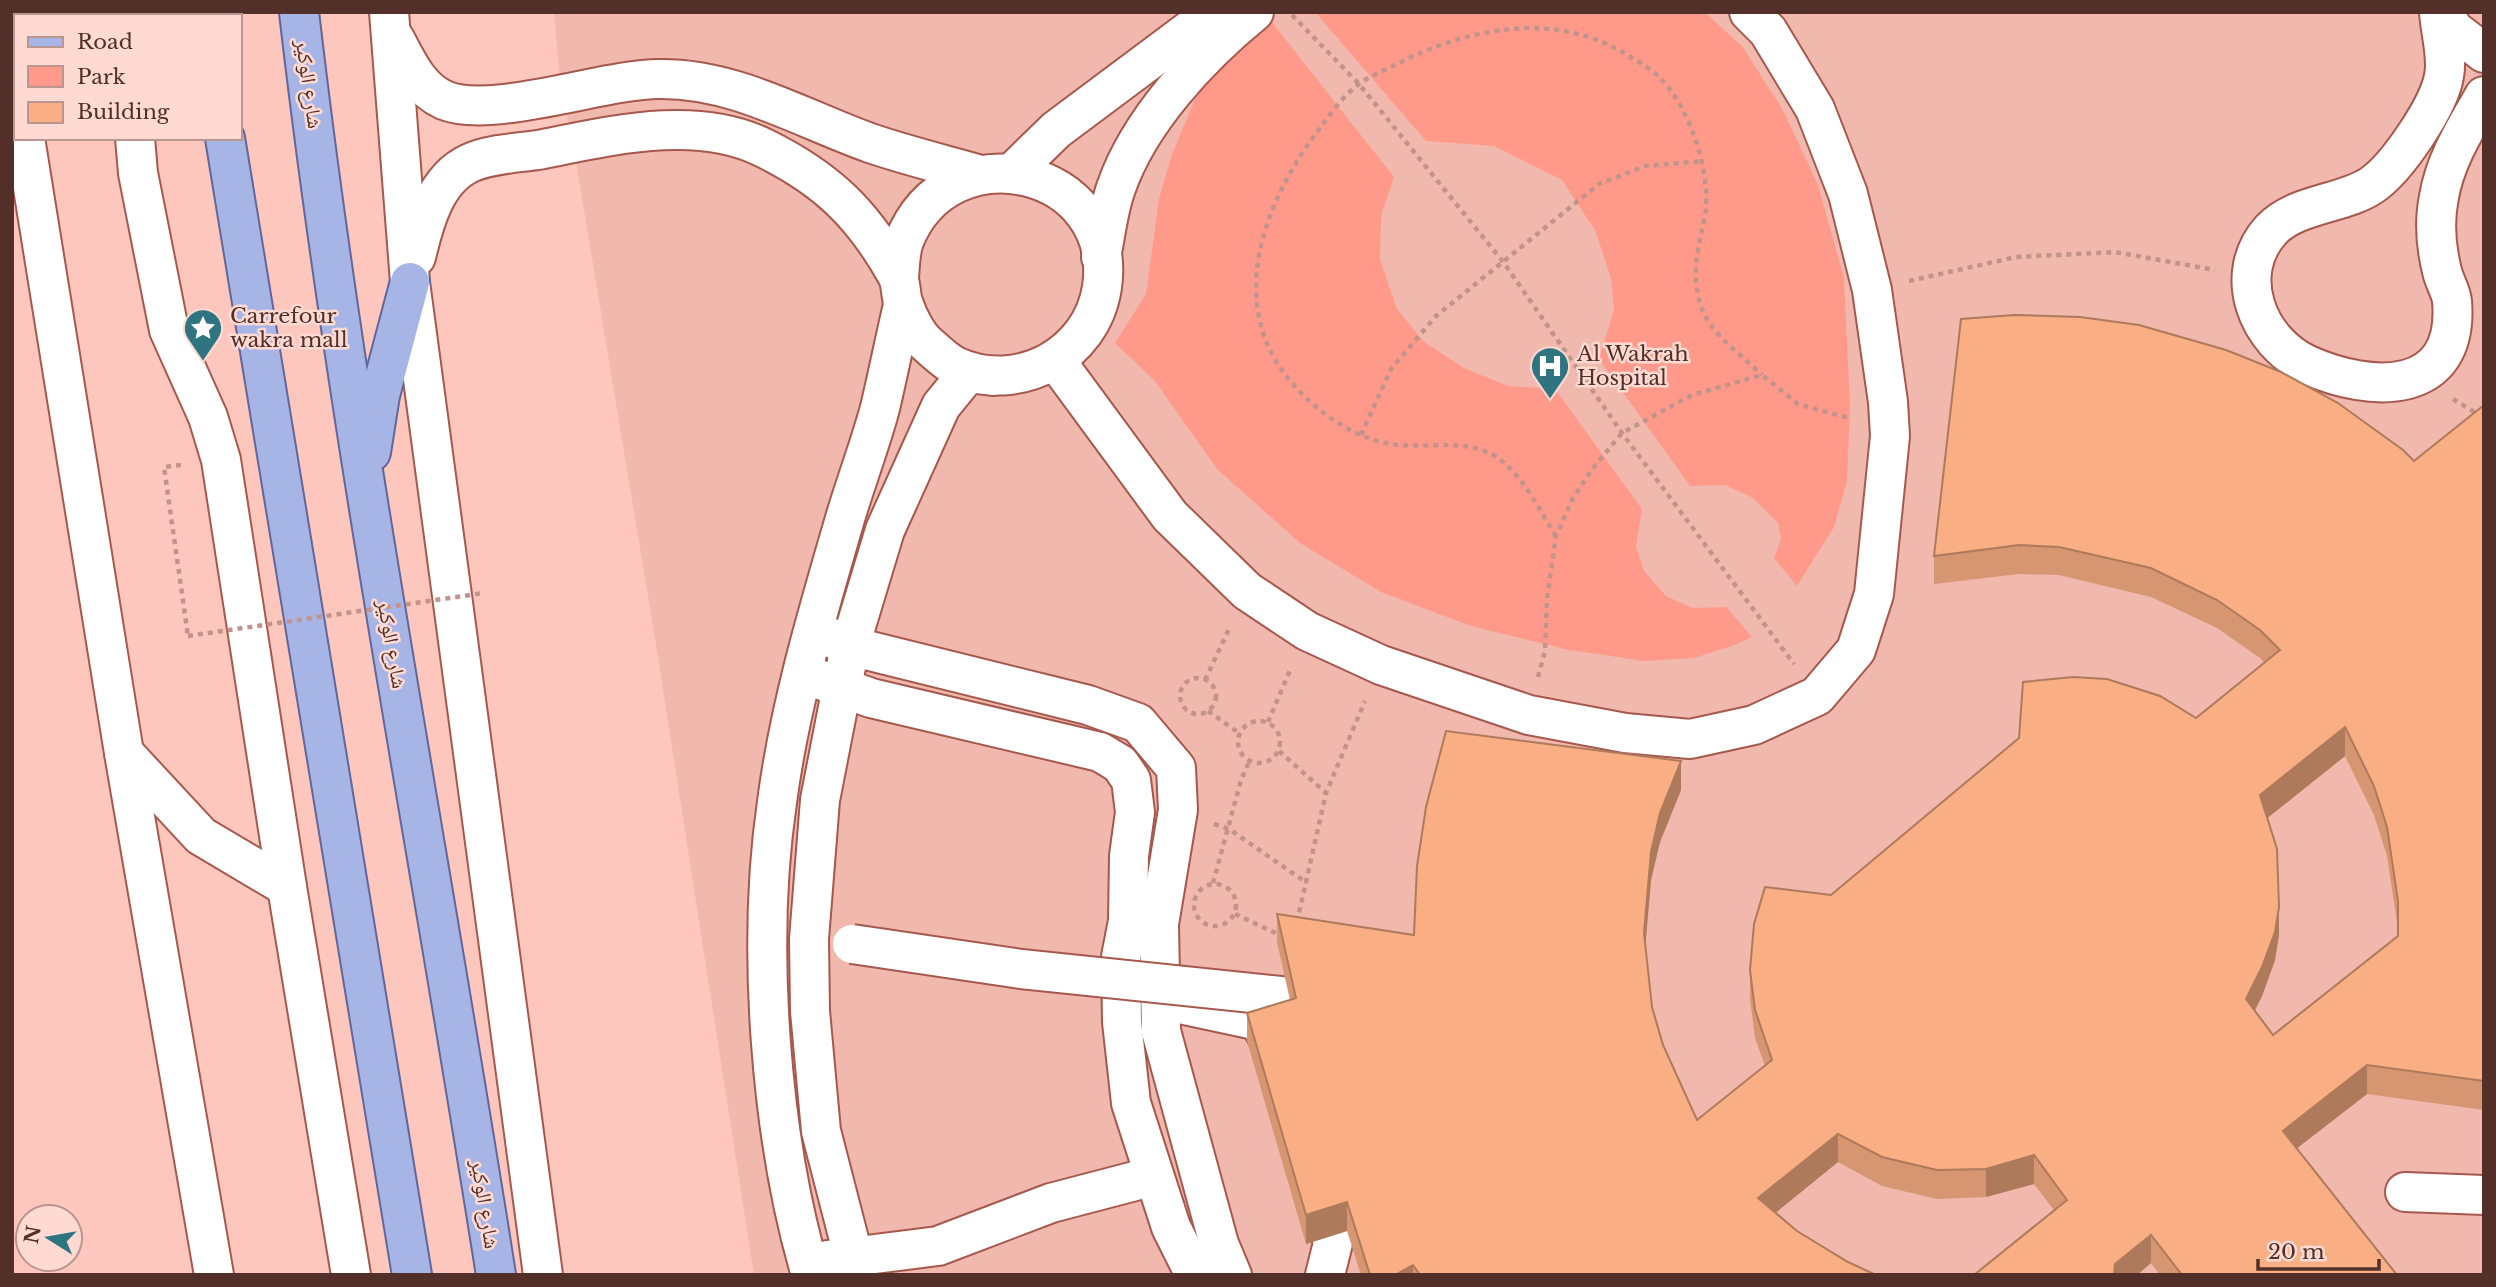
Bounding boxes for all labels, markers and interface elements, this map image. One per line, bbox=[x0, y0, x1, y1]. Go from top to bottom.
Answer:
legend bbox=[14, 14, 242, 140]
text: Road bbox=[77, 29, 133, 55]
street label: شارع الوكير bbox=[290, 37, 328, 130]
text: Park bbox=[77, 64, 126, 90]
text: Building bbox=[77, 99, 170, 125]
place label: Carrefour wakra mall bbox=[230, 303, 348, 353]
place icon: Carrefour wakra mall bbox=[182, 307, 224, 362]
place label: Al Wakrah Hospital bbox=[1576, 341, 1689, 391]
hospital icon: Al Wakrah Hospital bbox=[1529, 345, 1571, 400]
street label: شارع الوكير bbox=[371, 596, 413, 691]
street label: شارع الوكير bbox=[465, 1157, 505, 1250]
north arrow bbox=[14, 1203, 84, 1273]
text: N bbox=[20, 1224, 46, 1246]
scale bar bbox=[2258, 1228, 2379, 1272]
text: 20 m bbox=[2268, 1239, 2325, 1265]

